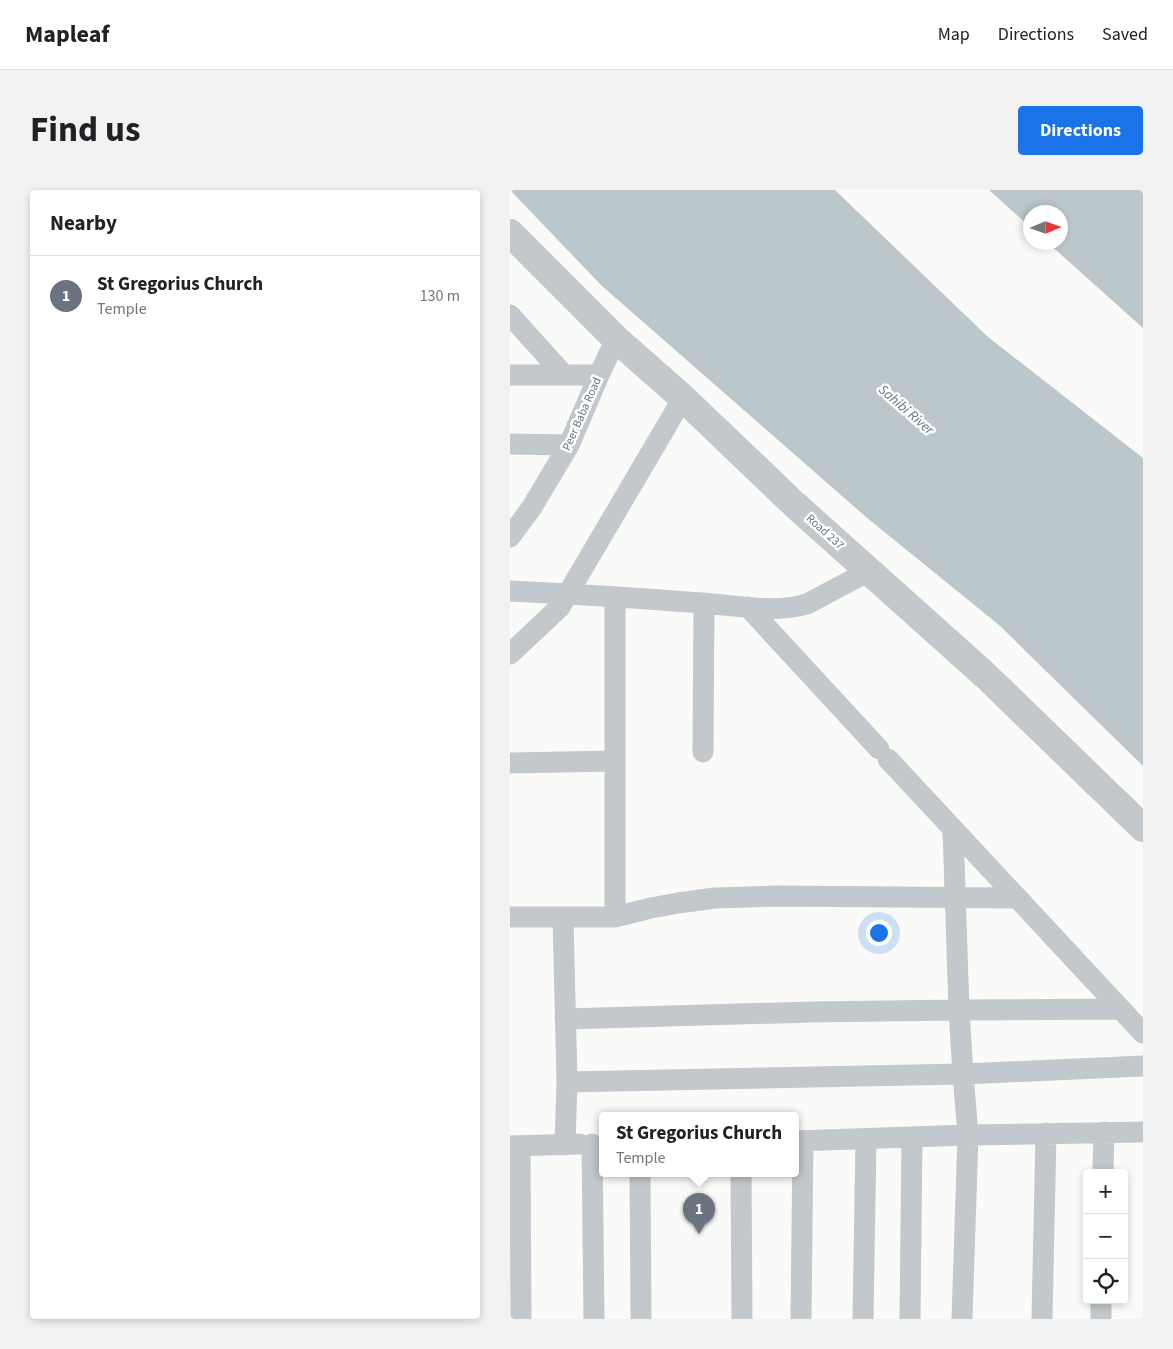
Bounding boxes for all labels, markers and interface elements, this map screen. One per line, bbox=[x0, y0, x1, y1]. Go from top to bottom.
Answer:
text: Mapleaf bbox=[25, 17, 110, 52]
text: Map bbox=[938, 22, 970, 47]
text: Directions bbox=[998, 22, 1074, 47]
text: Saved bbox=[1102, 22, 1148, 47]
text: Find us bbox=[30, 105, 140, 155]
button: Directions bbox=[1018, 106, 1143, 155]
north arrow bbox=[1023, 205, 1068, 250]
text: Nearby bbox=[50, 208, 117, 238]
text: St Gregorius Church bbox=[97, 271, 263, 298]
text: 1 bbox=[62, 285, 70, 307]
text: 130 m bbox=[420, 285, 460, 307]
text: Temple bbox=[97, 298, 147, 320]
street label: Peer Baba Road bbox=[558, 375, 606, 453]
water label: Sahibi River bbox=[874, 380, 939, 441]
street label: Road 237 bbox=[802, 510, 848, 554]
your location bbox=[866, 920, 892, 946]
popup bbox=[599, 1112, 799, 1177]
text: St Gregorius Church bbox=[616, 1120, 782, 1147]
text: Temple bbox=[616, 1147, 666, 1169]
map controls bbox=[1083, 1169, 1128, 1304]
button: + bbox=[1083, 1169, 1128, 1214]
pin: 1 bbox=[683, 1193, 715, 1234]
button: − bbox=[1083, 1214, 1128, 1259]
button: locate bbox=[1083, 1259, 1128, 1304]

